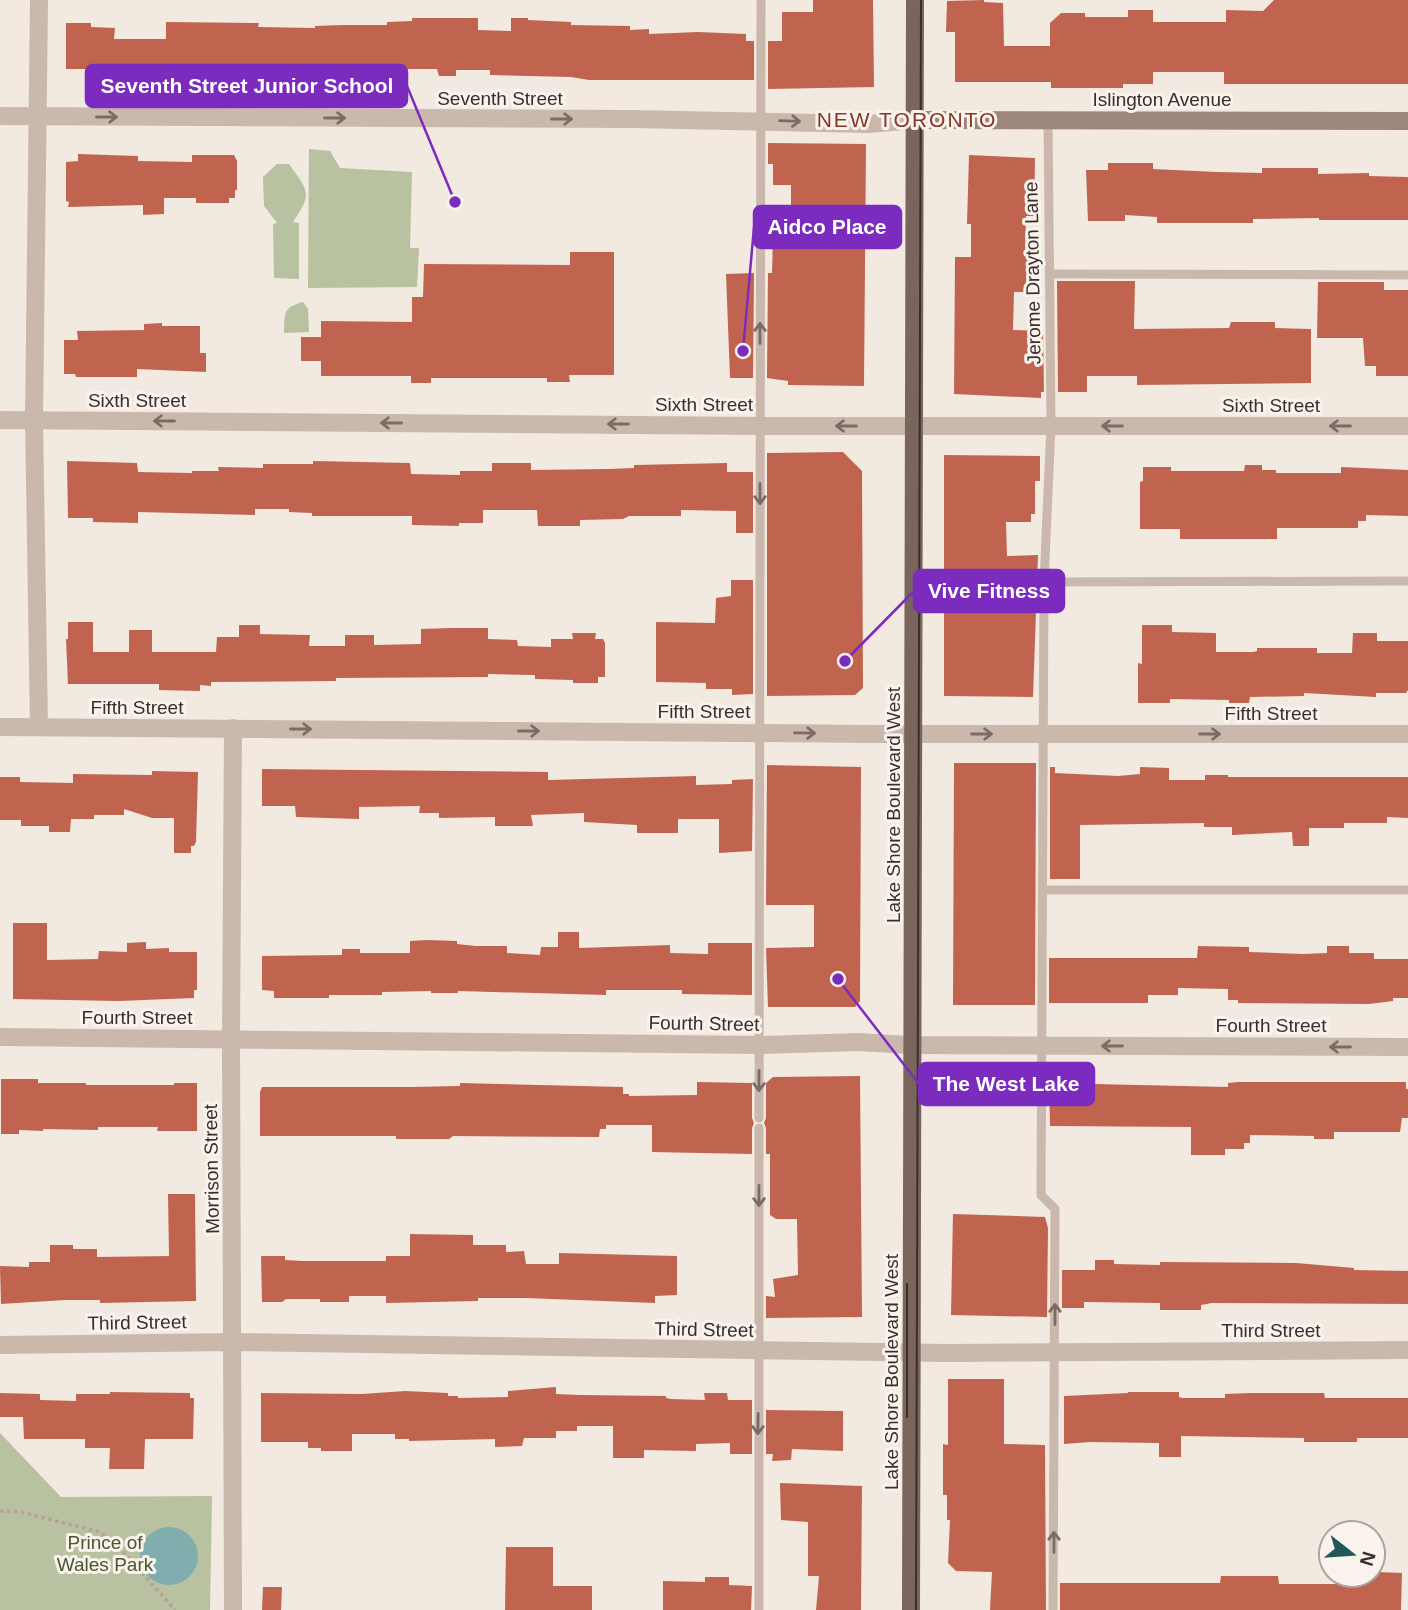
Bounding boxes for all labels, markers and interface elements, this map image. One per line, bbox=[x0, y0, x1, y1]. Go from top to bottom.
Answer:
callout: Seventh Street Junior School bbox=[86, 65, 407, 107]
text: Seventh Street Junior School bbox=[101, 74, 393, 97]
street label: Seventh Street bbox=[437, 88, 564, 109]
street label: Islington Avenue bbox=[1092, 89, 1232, 110]
district label: NEW TORONTO bbox=[817, 108, 997, 131]
one-way arrow bbox=[95, 110, 118, 124]
one-way arrow bbox=[323, 111, 346, 125]
one-way arrow bbox=[550, 112, 573, 126]
one-way arrow bbox=[778, 115, 801, 128]
street label: Jerome Drayton Lane bbox=[1020, 181, 1045, 365]
callout: Aidco Place bbox=[754, 206, 901, 248]
text: Aidco Place bbox=[767, 215, 887, 238]
one-way arrow bbox=[753, 322, 767, 345]
street label: Sixth Street bbox=[88, 390, 187, 411]
street label: Sixth Street bbox=[655, 394, 754, 415]
street label: Sixth Street bbox=[1222, 395, 1321, 416]
one-way arrow bbox=[152, 414, 175, 428]
one-way arrow bbox=[380, 416, 403, 430]
one-way arrow bbox=[607, 417, 630, 431]
one-way arrow bbox=[835, 419, 858, 433]
one-way arrow bbox=[1101, 419, 1124, 433]
one-way arrow bbox=[1329, 419, 1352, 433]
one-way arrow bbox=[753, 482, 767, 505]
callout: Vive Fitness bbox=[914, 570, 1064, 612]
text: Vive Fitness bbox=[928, 579, 1050, 602]
street label: Lake Shore Boulevard West bbox=[883, 686, 904, 923]
street label: Fifth Street bbox=[91, 697, 184, 718]
street label: Fifth Street bbox=[658, 701, 751, 722]
street label: Fifth Street bbox=[1225, 703, 1318, 724]
one-way arrow bbox=[289, 722, 312, 736]
one-way arrow bbox=[517, 724, 540, 738]
one-way arrow bbox=[793, 726, 816, 740]
one-way arrow bbox=[971, 727, 994, 741]
one-way arrow bbox=[1198, 727, 1221, 741]
street label: Fourth Street bbox=[82, 1007, 193, 1028]
street label: Fourth Street bbox=[648, 1012, 760, 1035]
street label: Fourth Street bbox=[1216, 1015, 1327, 1036]
one-way arrow bbox=[1101, 1039, 1124, 1053]
one-way arrow bbox=[1329, 1040, 1352, 1053]
callout: The West Lake bbox=[919, 1063, 1094, 1105]
one-way arrow bbox=[752, 1070, 766, 1093]
text: The West Lake bbox=[933, 1072, 1079, 1095]
street label: Morrison Street bbox=[200, 1103, 223, 1234]
one-way arrow bbox=[752, 1185, 766, 1208]
street label: Lake Shore Boulevard West bbox=[881, 1253, 902, 1490]
one-way arrow bbox=[1049, 1303, 1062, 1326]
street label: Third Street bbox=[87, 1311, 188, 1334]
street label: Third Street bbox=[654, 1318, 755, 1341]
street label: Third Street bbox=[1221, 1320, 1321, 1341]
one-way arrow bbox=[752, 1412, 765, 1435]
north arrow bbox=[1317, 1519, 1387, 1589]
one-way arrow bbox=[1047, 1531, 1061, 1554]
park label: Prince of Wales Park bbox=[57, 1532, 154, 1575]
text: N bbox=[1356, 1549, 1380, 1568]

